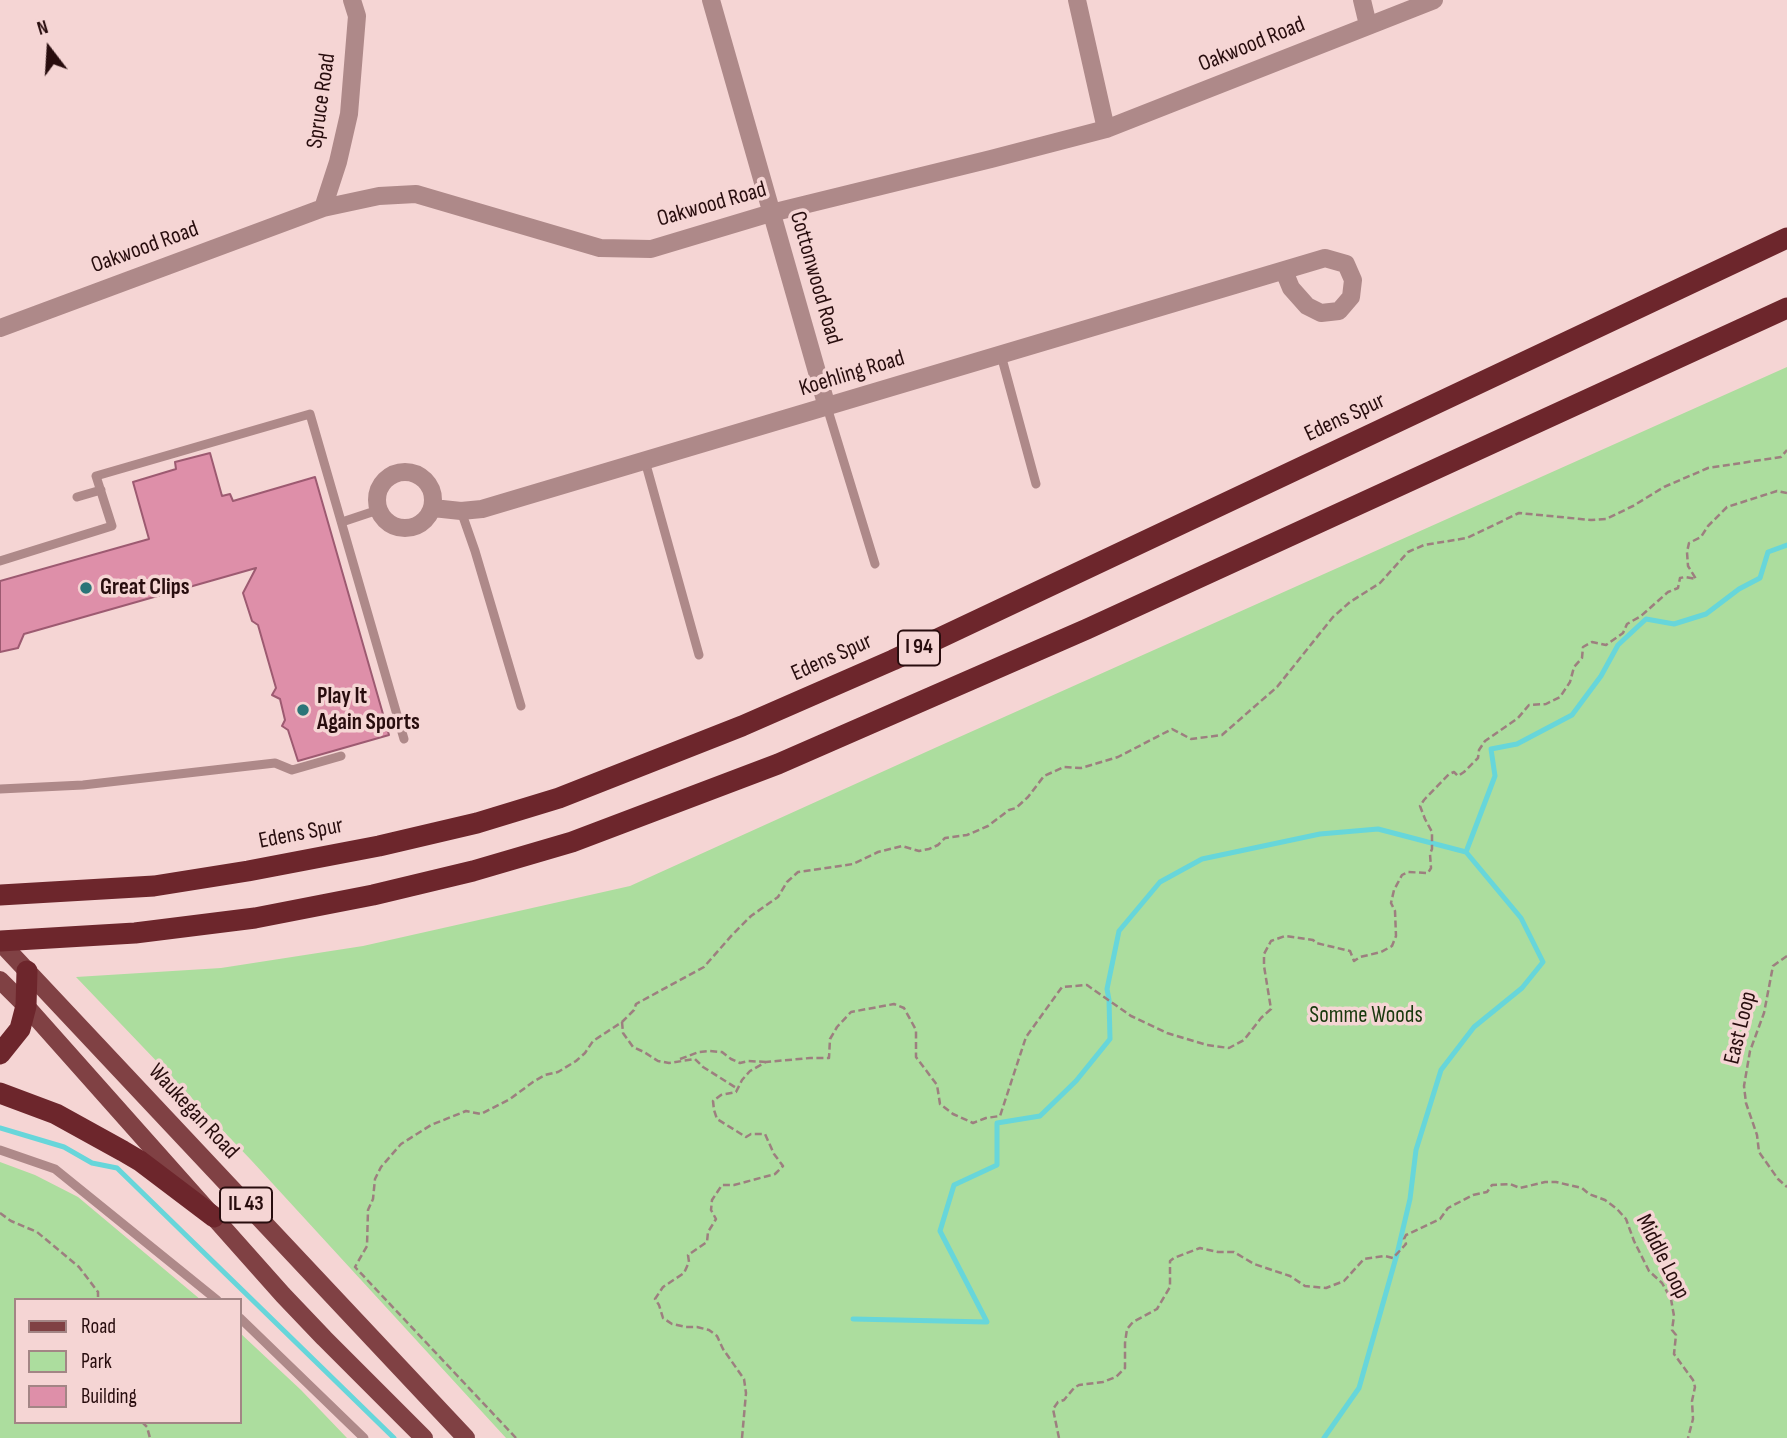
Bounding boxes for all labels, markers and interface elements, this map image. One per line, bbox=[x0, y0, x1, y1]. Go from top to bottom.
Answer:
street label: Oakwood Road bbox=[1195, 11, 1309, 79]
north arrow bbox=[14, 14, 84, 84]
text: N bbox=[34, 16, 51, 41]
street label: Spruce Road bbox=[302, 52, 342, 150]
street label: Oakwood Road bbox=[654, 176, 770, 234]
street label: Cottonwood Road bbox=[783, 208, 847, 348]
street label: Oakwood Road bbox=[88, 216, 202, 280]
street label: Koehling Road bbox=[796, 345, 908, 403]
street label: Edens Spur bbox=[1300, 387, 1390, 449]
place label: Great Clips bbox=[100, 574, 190, 602]
marker: Great Clips bbox=[78, 580, 94, 596]
street label: Edens Spur bbox=[787, 628, 877, 688]
road number: I 94 bbox=[898, 630, 940, 666]
place label: Play It Again Sports bbox=[317, 683, 420, 737]
marker: Play It Again Sports bbox=[295, 702, 311, 718]
street label: Edens Spur bbox=[256, 812, 346, 856]
street label: East Loop bbox=[1719, 989, 1763, 1067]
park label: Somme Woods bbox=[1309, 1002, 1423, 1030]
street label: Waukegan Road bbox=[142, 1059, 244, 1165]
road number: IL 43 bbox=[220, 1188, 272, 1222]
street label: Middle Loop bbox=[1629, 1210, 1695, 1304]
legend bbox=[14, 1298, 242, 1424]
text: Road bbox=[81, 1314, 116, 1339]
text: Park bbox=[81, 1349, 112, 1374]
text: Building bbox=[81, 1384, 137, 1409]

